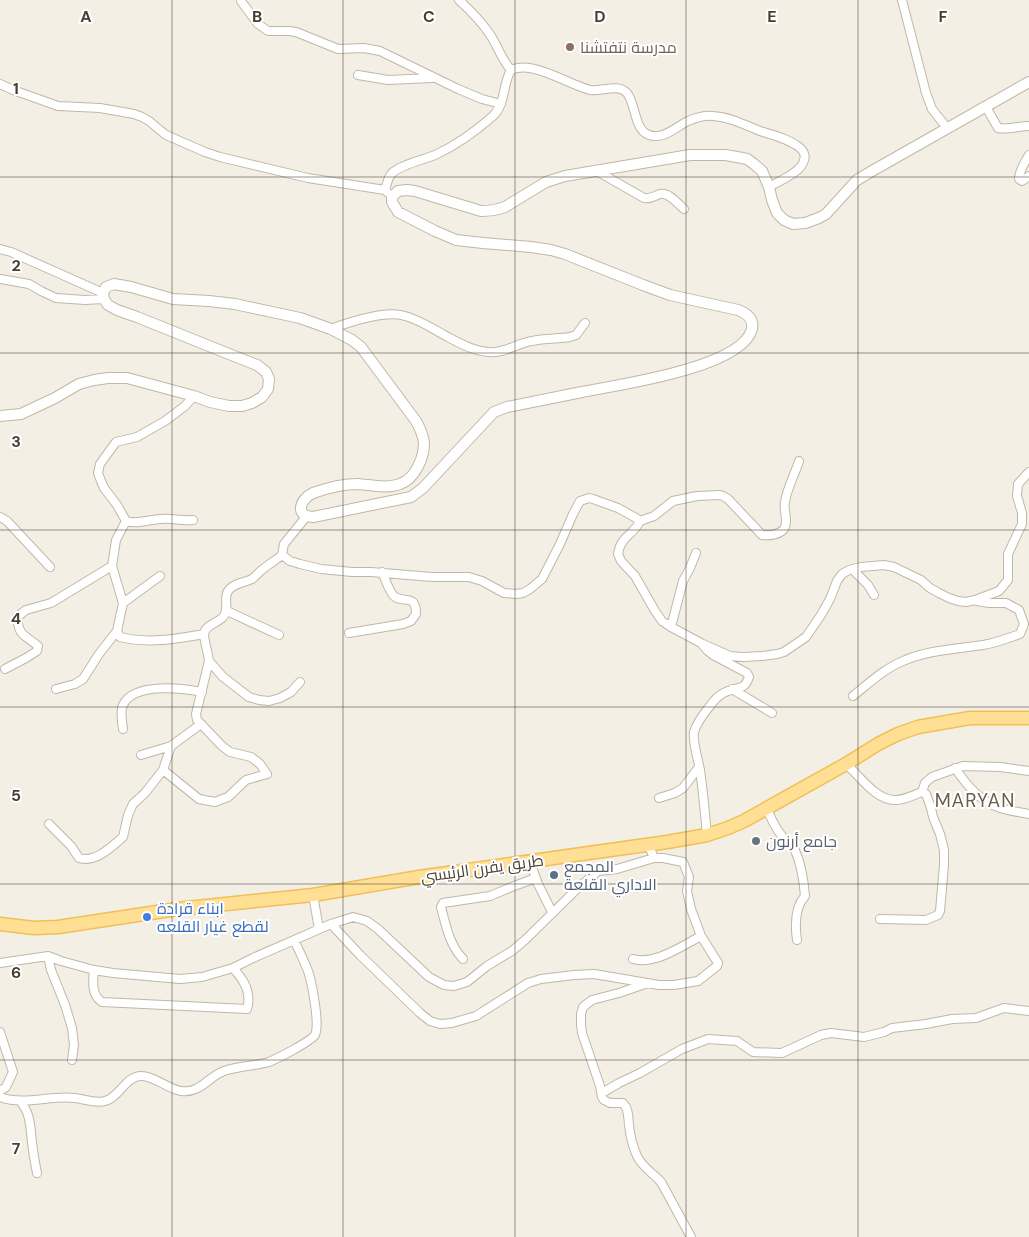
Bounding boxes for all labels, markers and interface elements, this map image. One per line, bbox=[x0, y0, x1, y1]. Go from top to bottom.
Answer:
text: A bbox=[80, 6, 92, 27]
text: B bbox=[252, 6, 262, 27]
text: C bbox=[423, 6, 435, 27]
text: D bbox=[594, 6, 606, 27]
text: E bbox=[767, 6, 777, 27]
text: F bbox=[939, 6, 948, 27]
place label: مدرسة نتفتشنا bbox=[580, 37, 677, 58]
marker: مدرسة نتفتشنا bbox=[564, 41, 576, 53]
text: 1 bbox=[13, 78, 19, 99]
text: 2 bbox=[11, 255, 21, 276]
text: 3 bbox=[11, 431, 21, 452]
text: 4 bbox=[11, 608, 21, 629]
text: 5 bbox=[11, 785, 21, 806]
district label: MARYAN bbox=[935, 788, 1015, 813]
place label: جامع أرنون bbox=[766, 831, 837, 853]
marker: جامع أرنون bbox=[750, 835, 762, 847]
street label: طريق يفرن الرئيسي bbox=[419, 849, 545, 889]
place label: المجمع الاداري القلعة bbox=[564, 856, 657, 898]
marker: المجمع الاداري القلعة bbox=[548, 869, 560, 881]
place label: ابناء قرادة لقطع غيار القلعه bbox=[157, 898, 269, 938]
marker: ابناء قرادة لقطع غيار القلعه bbox=[141, 911, 153, 923]
text: 6 bbox=[11, 962, 21, 983]
text: 7 bbox=[12, 1138, 21, 1159]

